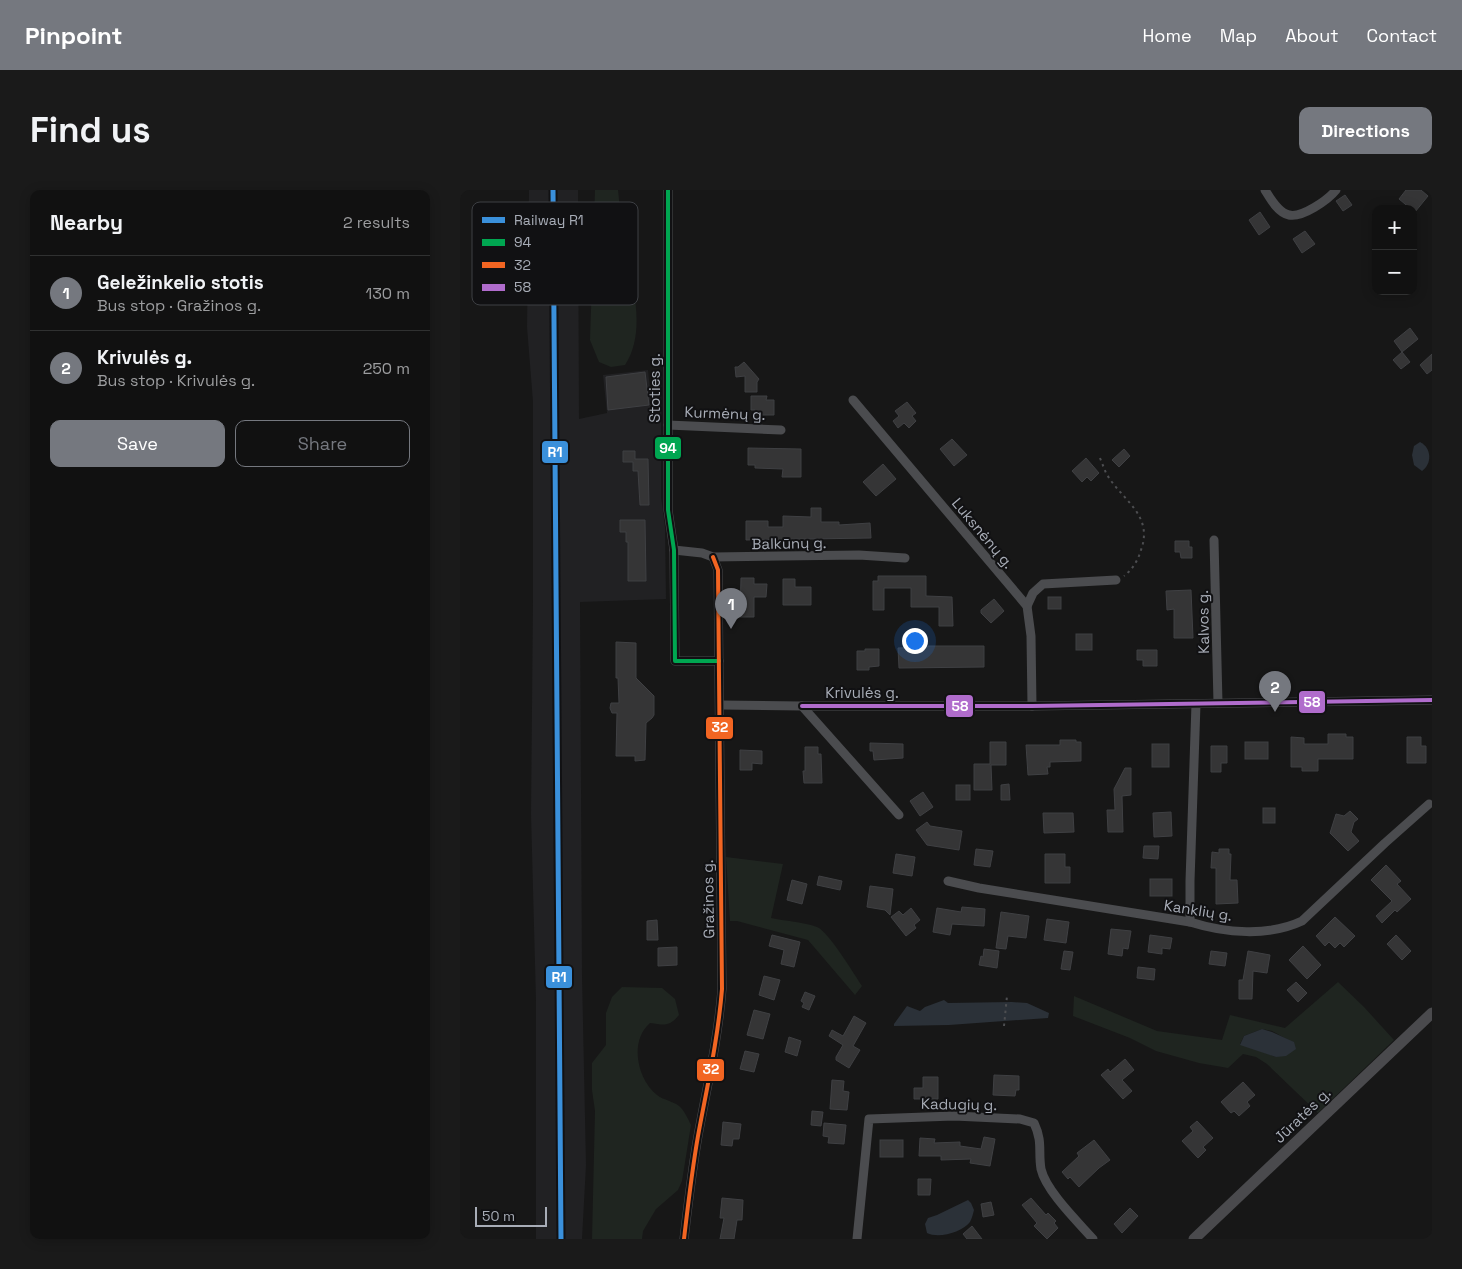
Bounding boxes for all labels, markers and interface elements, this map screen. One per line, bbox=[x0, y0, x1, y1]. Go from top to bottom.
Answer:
text: Pinpoint bbox=[25, 20, 122, 51]
text: Home bbox=[1143, 24, 1192, 47]
text: Map bbox=[1220, 24, 1257, 47]
text: About bbox=[1285, 24, 1339, 47]
text: Contact bbox=[1367, 24, 1437, 47]
button: Directions bbox=[1299, 107, 1432, 154]
text: Find us bbox=[30, 108, 151, 152]
legend bbox=[472, 202, 638, 305]
map controls bbox=[1372, 205, 1417, 295]
button: + bbox=[1372, 205, 1417, 250]
text: Nearby bbox=[50, 209, 123, 236]
text: Railway R1 bbox=[514, 211, 584, 229]
text: 2 results bbox=[343, 212, 410, 233]
text: 94 bbox=[514, 233, 532, 251]
button: − bbox=[1372, 250, 1417, 295]
text: 32 bbox=[514, 256, 531, 274]
text: Geležinkelio stotis bbox=[97, 270, 264, 295]
text: 58 bbox=[514, 278, 531, 296]
text: 1 bbox=[62, 283, 70, 304]
text: 130 m bbox=[366, 283, 410, 304]
text: Bus stop · Gražinos g. bbox=[97, 295, 261, 316]
text: Krivulės g. bbox=[97, 345, 192, 370]
street label: Stoties g. bbox=[645, 353, 664, 423]
text: 2 bbox=[61, 358, 71, 379]
text: 250 m bbox=[363, 358, 410, 379]
text: Bus stop · Krivulės g. bbox=[97, 370, 255, 391]
street label: Kurmėnų g. bbox=[684, 402, 766, 424]
button: Save bbox=[50, 420, 225, 467]
button: Share bbox=[235, 420, 410, 467]
line badge: 94 bbox=[654, 436, 682, 460]
text: 94 bbox=[659, 439, 677, 457]
line badge: R1 bbox=[541, 440, 569, 464]
text: R1 bbox=[547, 443, 563, 461]
street label: Luksnėnų g. bbox=[948, 494, 1018, 572]
street label: Balkūnų g. bbox=[751, 533, 827, 553]
pin: 1 bbox=[715, 588, 747, 629]
street label: Kalvos g. bbox=[1193, 590, 1213, 654]
your location bbox=[902, 628, 928, 654]
pin: 2 bbox=[1259, 671, 1291, 712]
street label: Krivulės g. bbox=[825, 683, 899, 702]
line badge: 58 bbox=[1298, 690, 1326, 714]
text: 58 bbox=[1304, 693, 1321, 711]
line badge: 58 bbox=[945, 694, 974, 718]
text: 58 bbox=[952, 697, 969, 715]
line badge: 32 bbox=[705, 716, 734, 740]
text: 32 bbox=[712, 718, 728, 736]
street label: Gražinos g. bbox=[698, 859, 718, 939]
street label: Kanklių g. bbox=[1163, 895, 1233, 925]
line badge: R1 bbox=[545, 965, 573, 989]
text: R1 bbox=[551, 968, 567, 986]
line badge: 32 bbox=[696, 1058, 725, 1082]
text: 32 bbox=[703, 1060, 719, 1078]
street label: Jūratės g. bbox=[1270, 1083, 1334, 1147]
street label: Kadugių g. bbox=[921, 1094, 997, 1114]
scale bar bbox=[475, 1204, 548, 1227]
text: 50 m bbox=[482, 1207, 515, 1225]

